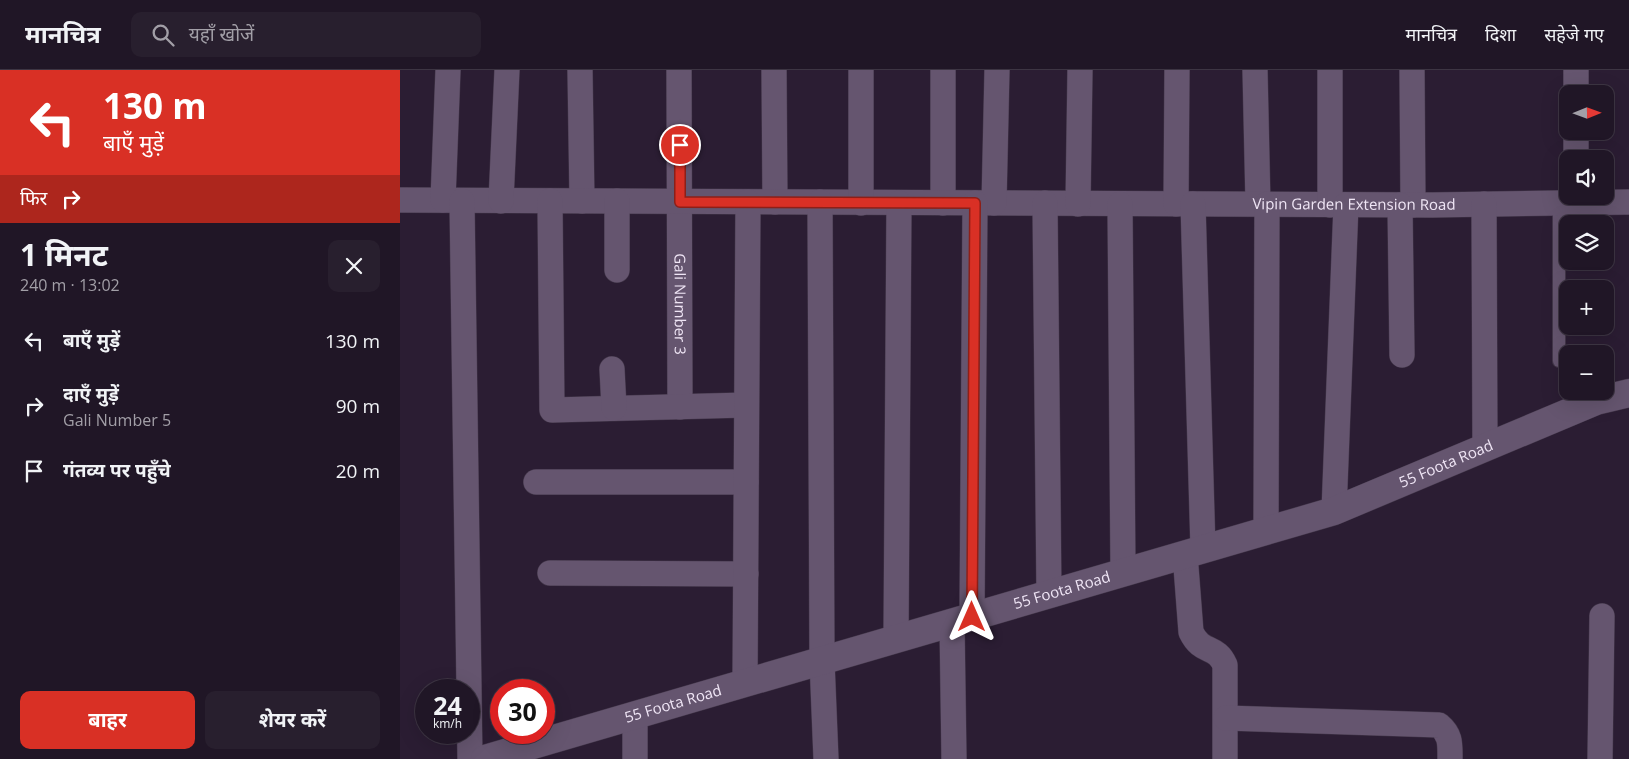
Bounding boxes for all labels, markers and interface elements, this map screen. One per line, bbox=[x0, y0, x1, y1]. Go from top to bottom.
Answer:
search box bbox=[131, 12, 481, 57]
text: मानचित्र bbox=[25, 17, 101, 50]
icon: search bbox=[149, 21, 177, 49]
text: यहाँ खोजें bbox=[189, 21, 254, 47]
text: मानचित्र bbox=[1406, 22, 1457, 46]
text: दिशा bbox=[1485, 22, 1516, 46]
text: सहेजे गए bbox=[1544, 22, 1604, 46]
text: 130 m bbox=[103, 82, 207, 129]
north arrow bbox=[1559, 85, 1614, 140]
map controls bbox=[1559, 85, 1614, 400]
icon: left bbox=[20, 90, 85, 155]
pin bbox=[659, 124, 701, 166]
text: बाएँ मुड़ें bbox=[103, 127, 164, 157]
icon: arrive bbox=[666, 131, 694, 159]
button: sound bbox=[1559, 150, 1614, 205]
text: फिर bbox=[20, 185, 47, 211]
icon: right bbox=[57, 185, 85, 213]
street label: Vipin Garden Extension Road bbox=[1252, 193, 1456, 214]
button: layers bbox=[1559, 215, 1614, 270]
text: 1 मिनट bbox=[20, 234, 108, 275]
button: close bbox=[328, 240, 380, 292]
street label: Gali Number 3 bbox=[671, 253, 691, 355]
text: 240 m · 13:02 bbox=[20, 274, 120, 296]
button: + bbox=[1559, 280, 1614, 335]
icon: left bbox=[20, 327, 48, 355]
text: बाएँ मुड़ें bbox=[63, 327, 120, 353]
text: 130 m bbox=[325, 328, 380, 354]
button: − bbox=[1559, 345, 1614, 400]
text: दाएँ मुड़ें bbox=[63, 381, 119, 407]
icon: right bbox=[20, 392, 48, 420]
text: 90 m bbox=[336, 393, 380, 419]
text: Gali Number 5 bbox=[63, 409, 171, 431]
street label: 55 Foota Road bbox=[1396, 434, 1496, 492]
icon: arrive bbox=[20, 457, 48, 485]
text: गंतव्य पर पहुँचे bbox=[63, 457, 171, 483]
text: 20 m bbox=[336, 458, 380, 484]
street label: 55 Foota Road bbox=[1011, 566, 1113, 613]
position arrow bbox=[945, 590, 997, 642]
speed limit sign: 30 bbox=[490, 679, 555, 744]
street label: 55 Foota Road bbox=[622, 679, 724, 727]
text: 24 bbox=[433, 688, 462, 722]
button: बाहर bbox=[20, 691, 195, 749]
button: शेयर करें bbox=[205, 691, 380, 749]
text: km/h bbox=[433, 715, 462, 732]

